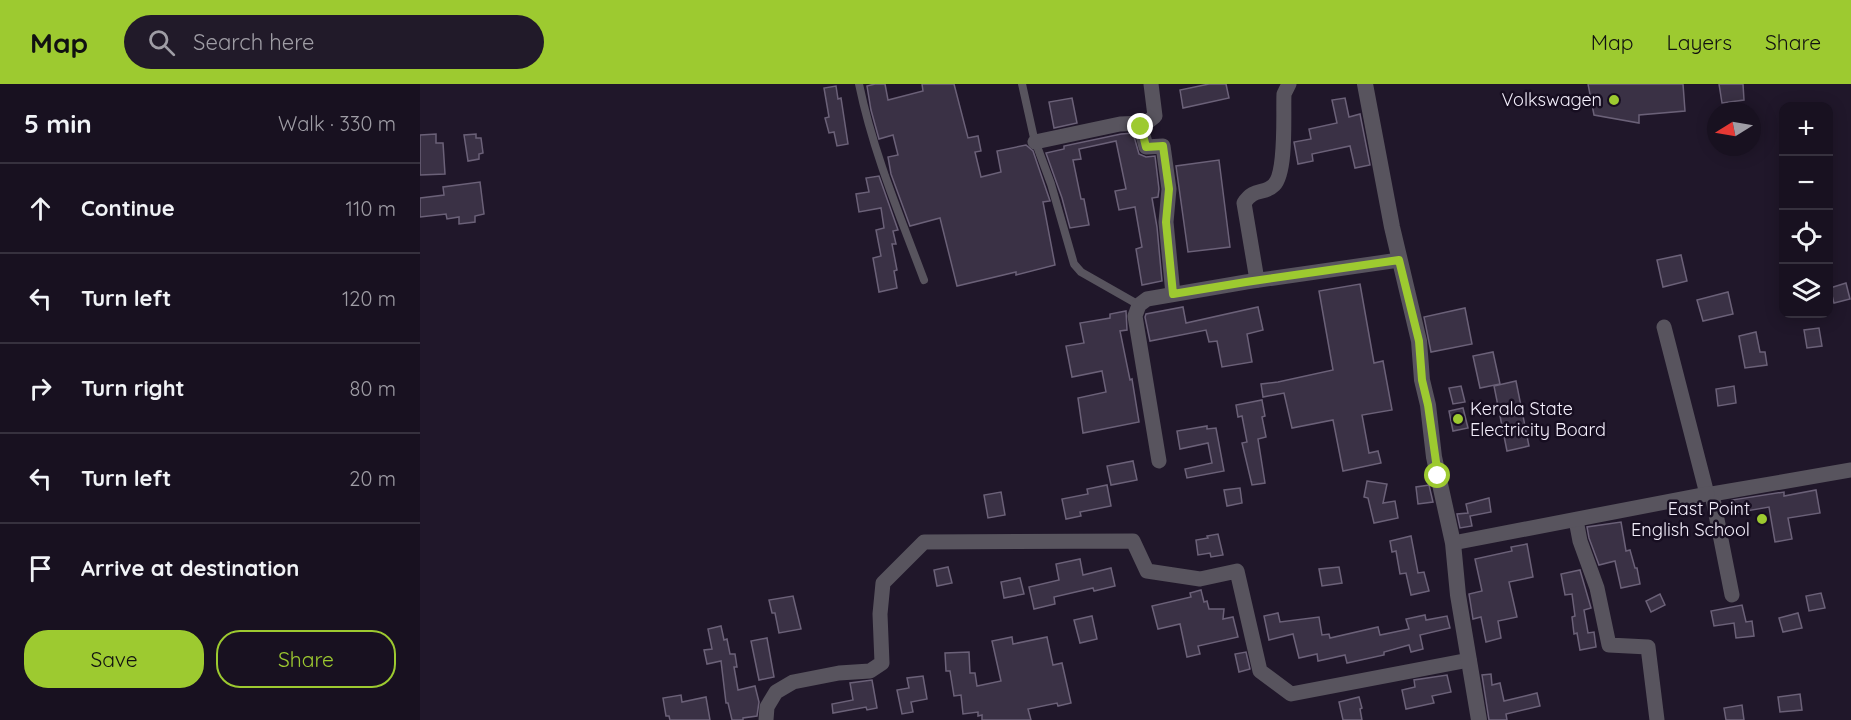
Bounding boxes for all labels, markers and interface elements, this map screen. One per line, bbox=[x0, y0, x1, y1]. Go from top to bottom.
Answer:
search box bbox=[124, 15, 544, 69]
text: Map bbox=[30, 25, 88, 60]
icon: search bbox=[145, 26, 178, 59]
text: Search here bbox=[193, 28, 315, 56]
text: Map bbox=[1591, 29, 1634, 55]
text: Layers bbox=[1667, 29, 1732, 55]
text: Share bbox=[1765, 29, 1821, 55]
place label: Volkswagen bbox=[1501, 88, 1602, 111]
marker: Volkswagen bbox=[1607, 93, 1621, 107]
north arrow bbox=[1707, 102, 1761, 156]
map controls bbox=[1779, 102, 1833, 318]
button: + bbox=[1779, 102, 1833, 156]
text: 5 min bbox=[24, 107, 92, 140]
text: Walk · 330 m bbox=[278, 111, 396, 136]
route end bbox=[1127, 113, 1153, 139]
button: − bbox=[1779, 156, 1833, 210]
icon: ahead bbox=[24, 192, 57, 225]
text: Continue bbox=[81, 194, 175, 222]
text: 110 m bbox=[346, 196, 396, 221]
button: locate bbox=[1779, 210, 1833, 264]
button: layers bbox=[1779, 264, 1833, 318]
icon: left bbox=[24, 282, 57, 315]
text: Turn left bbox=[81, 284, 171, 312]
text: 120 m bbox=[342, 286, 396, 311]
icon: right bbox=[24, 372, 57, 405]
text: Turn right bbox=[81, 374, 185, 402]
text: 80 m bbox=[350, 376, 396, 401]
place label: Kerala State Electricity Board bbox=[1470, 397, 1606, 441]
marker: Kerala State Electricity Board bbox=[1451, 412, 1465, 426]
icon: left bbox=[24, 462, 57, 495]
route start bbox=[1424, 462, 1450, 488]
text: Turn left bbox=[81, 464, 171, 492]
text: 20 m bbox=[349, 466, 396, 491]
place label: East Point English School bbox=[1631, 497, 1750, 541]
marker: East Point English School bbox=[1755, 512, 1769, 526]
icon: arrive bbox=[24, 552, 57, 585]
text: Arrive at destination bbox=[81, 554, 299, 582]
button: Save bbox=[24, 630, 204, 688]
button: Share bbox=[216, 630, 396, 688]

